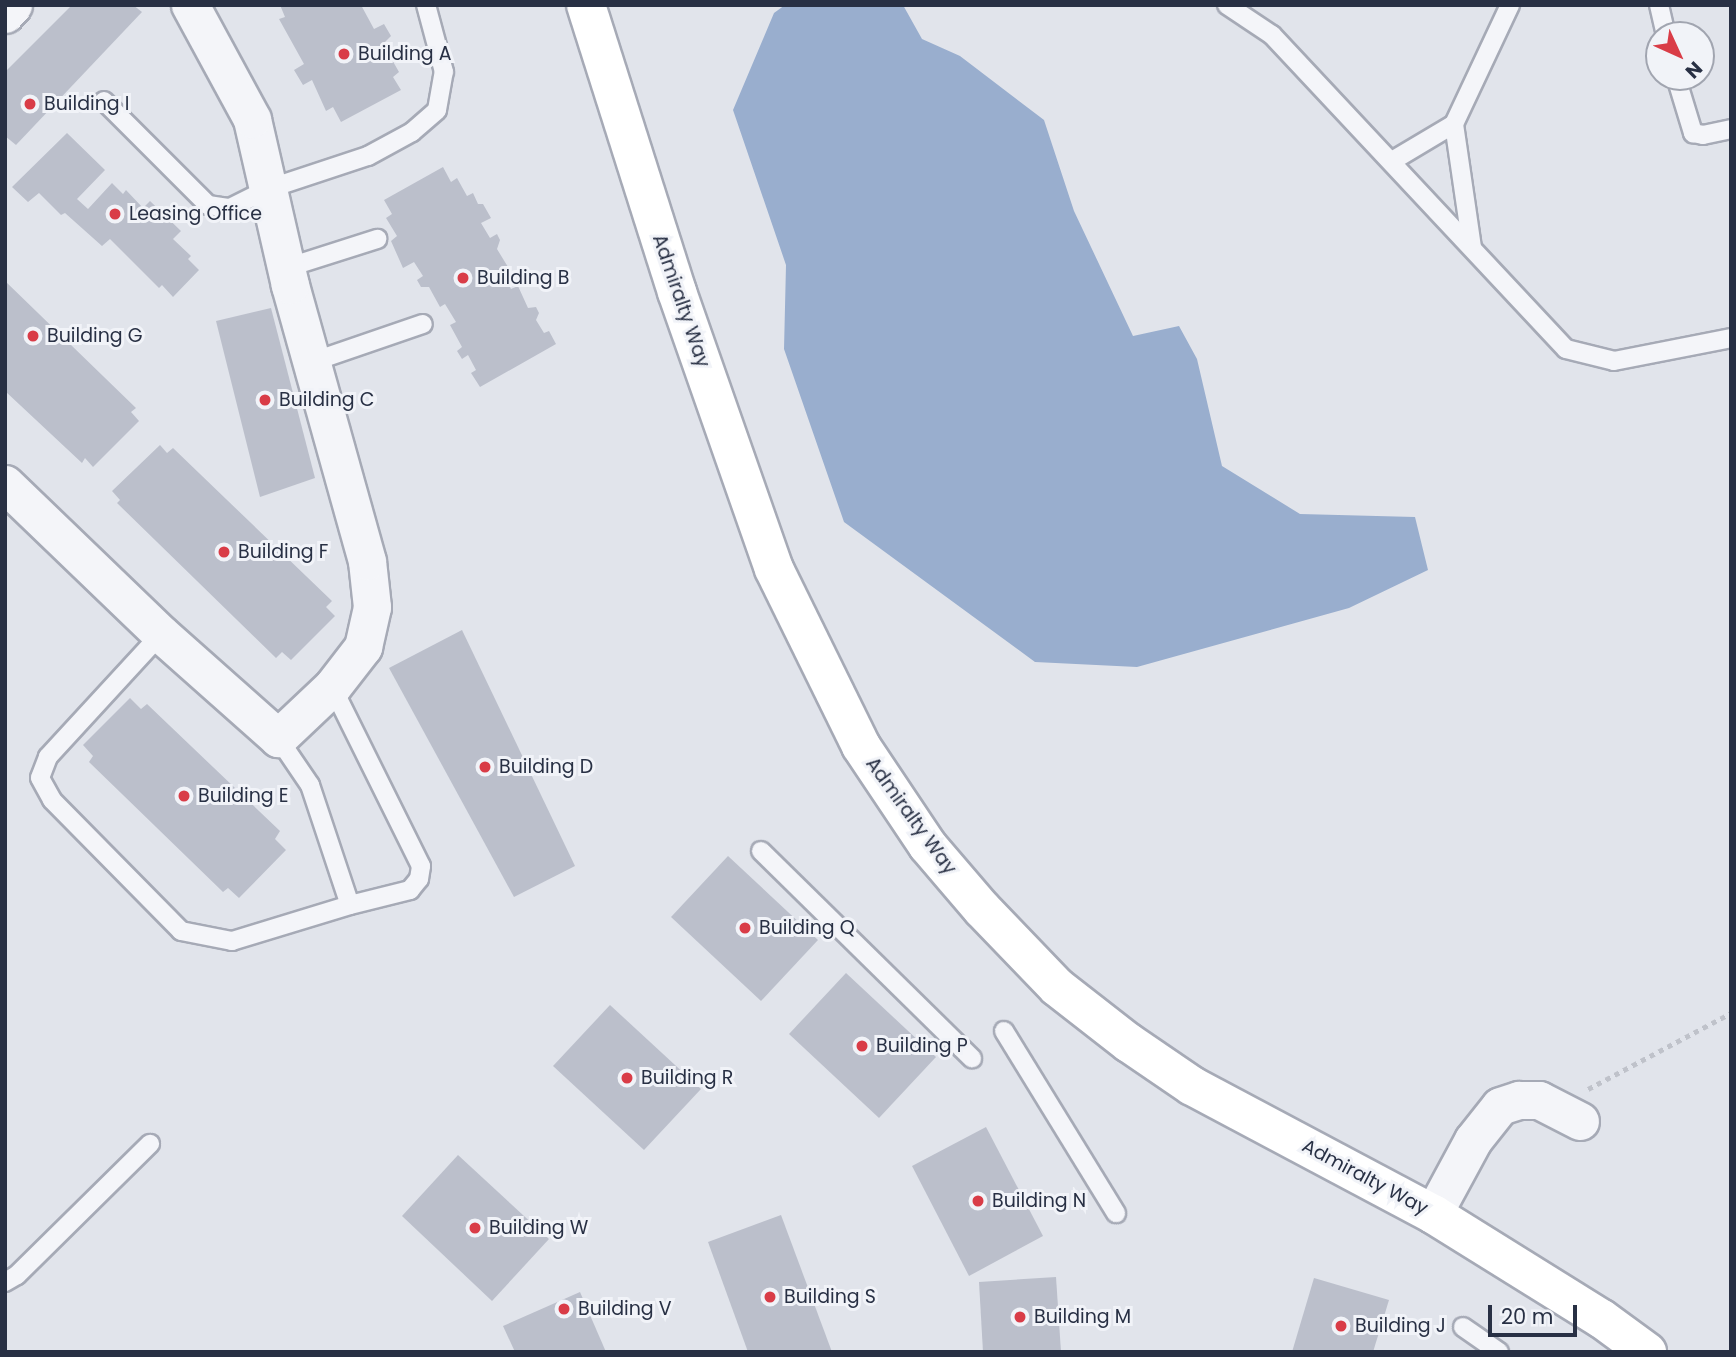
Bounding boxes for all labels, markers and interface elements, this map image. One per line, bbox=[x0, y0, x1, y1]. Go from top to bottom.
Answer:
north arrow bbox=[1645, 21, 1715, 91]
place label: Building A bbox=[358, 43, 452, 65]
marker: Building A bbox=[336, 46, 352, 62]
text: N bbox=[1679, 55, 1708, 84]
place label: Building I bbox=[44, 93, 129, 115]
marker: Building I bbox=[22, 96, 38, 112]
place label: Leasing Office bbox=[129, 203, 262, 225]
marker: Leasing Office bbox=[107, 206, 123, 222]
street label: Admiralty Way bbox=[648, 231, 714, 371]
place label: Building B bbox=[477, 267, 569, 289]
marker: Building B bbox=[455, 270, 471, 286]
place label: Building G bbox=[47, 325, 143, 347]
marker: Building G bbox=[25, 328, 41, 344]
place label: Building C bbox=[279, 389, 374, 411]
marker: Building C bbox=[257, 392, 273, 408]
place label: Building F bbox=[238, 541, 328, 563]
marker: Building F bbox=[216, 544, 232, 560]
street label: Admiralty Way bbox=[861, 753, 961, 879]
place label: Building D bbox=[499, 756, 593, 778]
marker: Building D bbox=[477, 759, 493, 775]
place label: Building E bbox=[198, 785, 288, 807]
marker: Building E bbox=[176, 788, 192, 804]
place label: Building Q bbox=[759, 917, 855, 939]
marker: Building Q bbox=[737, 920, 753, 936]
place label: Building P bbox=[876, 1035, 968, 1057]
marker: Building P bbox=[854, 1038, 870, 1054]
place label: Building R bbox=[641, 1067, 733, 1089]
marker: Building R bbox=[619, 1070, 635, 1086]
street label: Admiralty Way bbox=[1298, 1134, 1432, 1220]
place label: Building N bbox=[992, 1190, 1086, 1212]
marker: Building N bbox=[970, 1193, 986, 1209]
place label: Building W bbox=[489, 1217, 588, 1239]
marker: Building W bbox=[467, 1220, 483, 1236]
place label: Building S bbox=[784, 1286, 876, 1308]
marker: Building S bbox=[762, 1289, 778, 1305]
scale bar bbox=[1491, 1290, 1580, 1334]
place label: Building V bbox=[578, 1298, 672, 1320]
marker: Building V bbox=[556, 1301, 572, 1317]
text: 20 m bbox=[1501, 1302, 1554, 1331]
place label: Building M bbox=[1034, 1306, 1131, 1328]
marker: Building M bbox=[1012, 1309, 1028, 1325]
place label: Building J bbox=[1355, 1315, 1446, 1337]
marker: Building J bbox=[1333, 1318, 1349, 1334]

